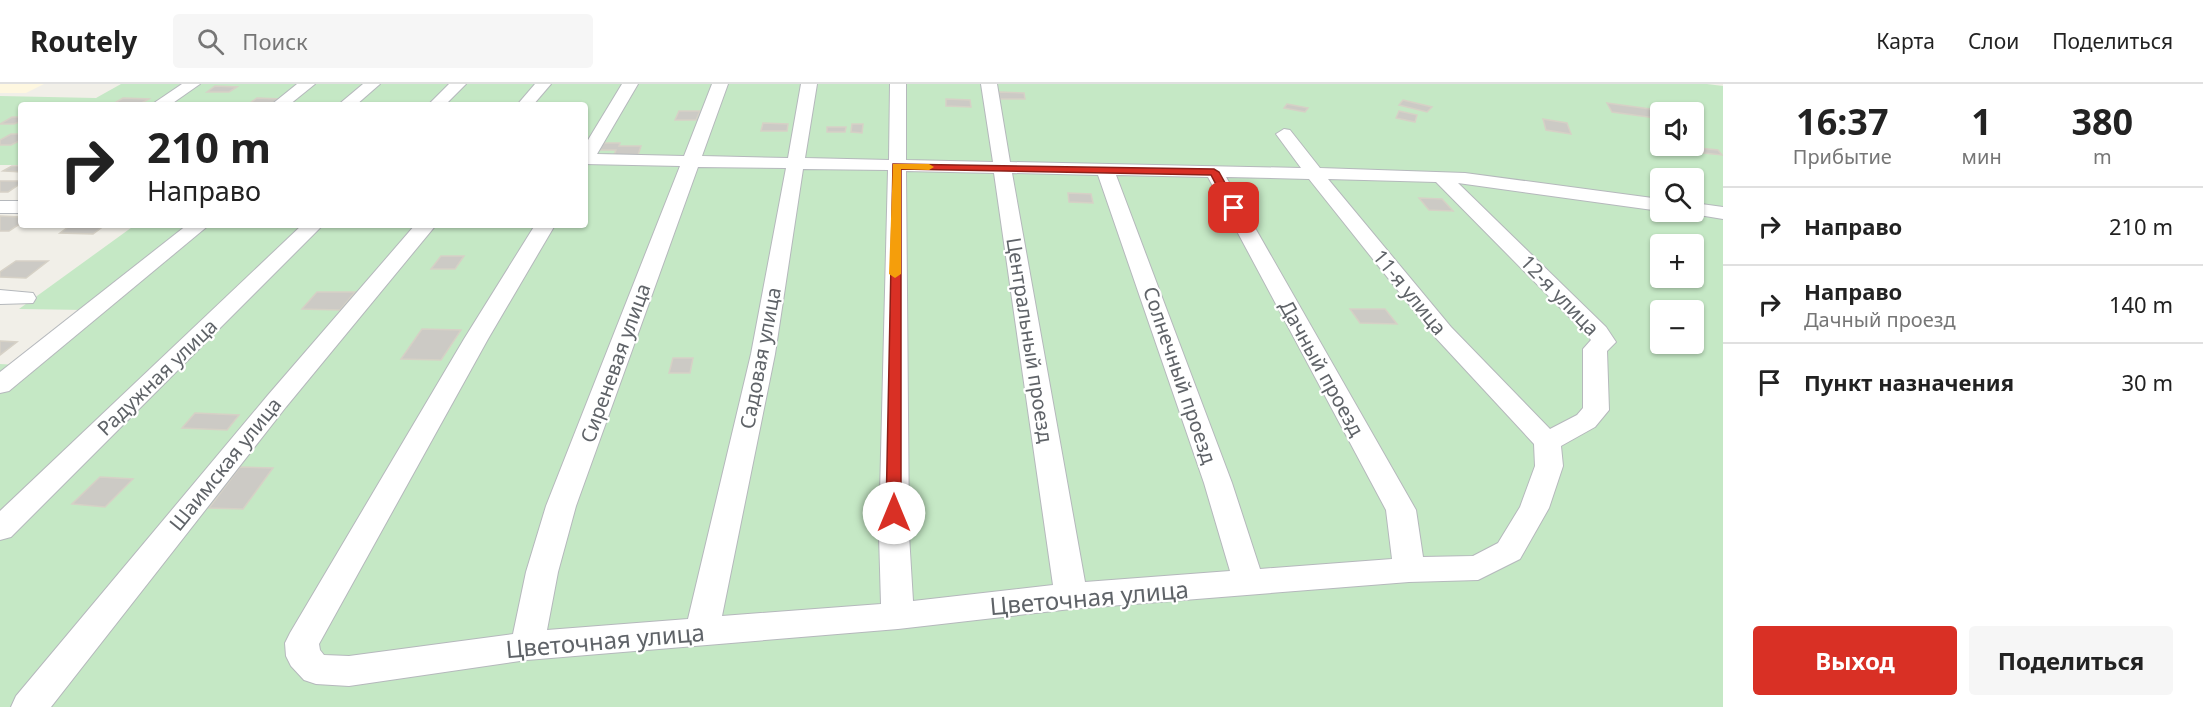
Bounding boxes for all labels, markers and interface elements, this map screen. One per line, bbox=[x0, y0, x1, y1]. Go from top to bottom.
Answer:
search box bbox=[173, 14, 593, 68]
text: Routely bbox=[30, 22, 137, 60]
icon: search bbox=[194, 25, 227, 58]
text: Поиск bbox=[242, 26, 308, 56]
text: Карта bbox=[1876, 27, 1935, 55]
text: Слои bbox=[1968, 27, 2019, 55]
text: Поделиться bbox=[2052, 27, 2173, 55]
text: 16:37 bbox=[1796, 97, 1889, 146]
text: 1 bbox=[1971, 97, 1992, 146]
text: 380 bbox=[2071, 97, 2133, 146]
map controls bbox=[1650, 102, 1704, 354]
button: sound bbox=[1650, 102, 1704, 156]
text: 210 m bbox=[147, 118, 271, 175]
icon: right bbox=[48, 126, 126, 204]
text: Прибытие bbox=[1793, 143, 1892, 170]
text: мин bbox=[1962, 143, 2002, 170]
text: m bbox=[2093, 143, 2112, 170]
button: search bbox=[1650, 168, 1704, 222]
text: Направо bbox=[147, 172, 261, 209]
pin bbox=[1208, 182, 1259, 233]
icon: arrive bbox=[1217, 191, 1250, 224]
icon: right bbox=[1753, 210, 1786, 243]
text: Направо bbox=[1804, 211, 1902, 241]
text: 210 m bbox=[2109, 211, 2173, 241]
button: + bbox=[1650, 234, 1704, 288]
street label: Центральный проезд bbox=[1000, 235, 1060, 445]
street label: 11-я улица bbox=[1367, 244, 1453, 340]
street label: 12-я улица bbox=[1515, 249, 1605, 341]
text: Направо bbox=[1804, 276, 1902, 306]
street label: Сиреневая улица bbox=[574, 280, 656, 446]
street label: Солнечный проезд bbox=[1137, 283, 1223, 467]
street label: Садовая улица bbox=[733, 285, 787, 431]
icon: right bbox=[1753, 288, 1786, 321]
text: 140 m bbox=[2109, 289, 2173, 319]
street label: Дачный проезд bbox=[1273, 295, 1371, 441]
button: − bbox=[1650, 300, 1704, 354]
text: Дачный проезд bbox=[1804, 306, 1956, 333]
street label: Радужная улица bbox=[91, 313, 223, 441]
icon: arrive bbox=[1753, 366, 1786, 399]
text: Пункт назначения bbox=[1804, 367, 2014, 397]
text: 30 m bbox=[2122, 367, 2173, 397]
street label: Шаимская улица bbox=[163, 392, 287, 536]
position arrow bbox=[862, 481, 926, 545]
street label: Цветочная улица bbox=[988, 572, 1190, 622]
street label: Цветочная улица bbox=[504, 615, 706, 665]
button: Выход bbox=[1753, 626, 1957, 695]
button: Поделиться bbox=[1969, 626, 2173, 695]

